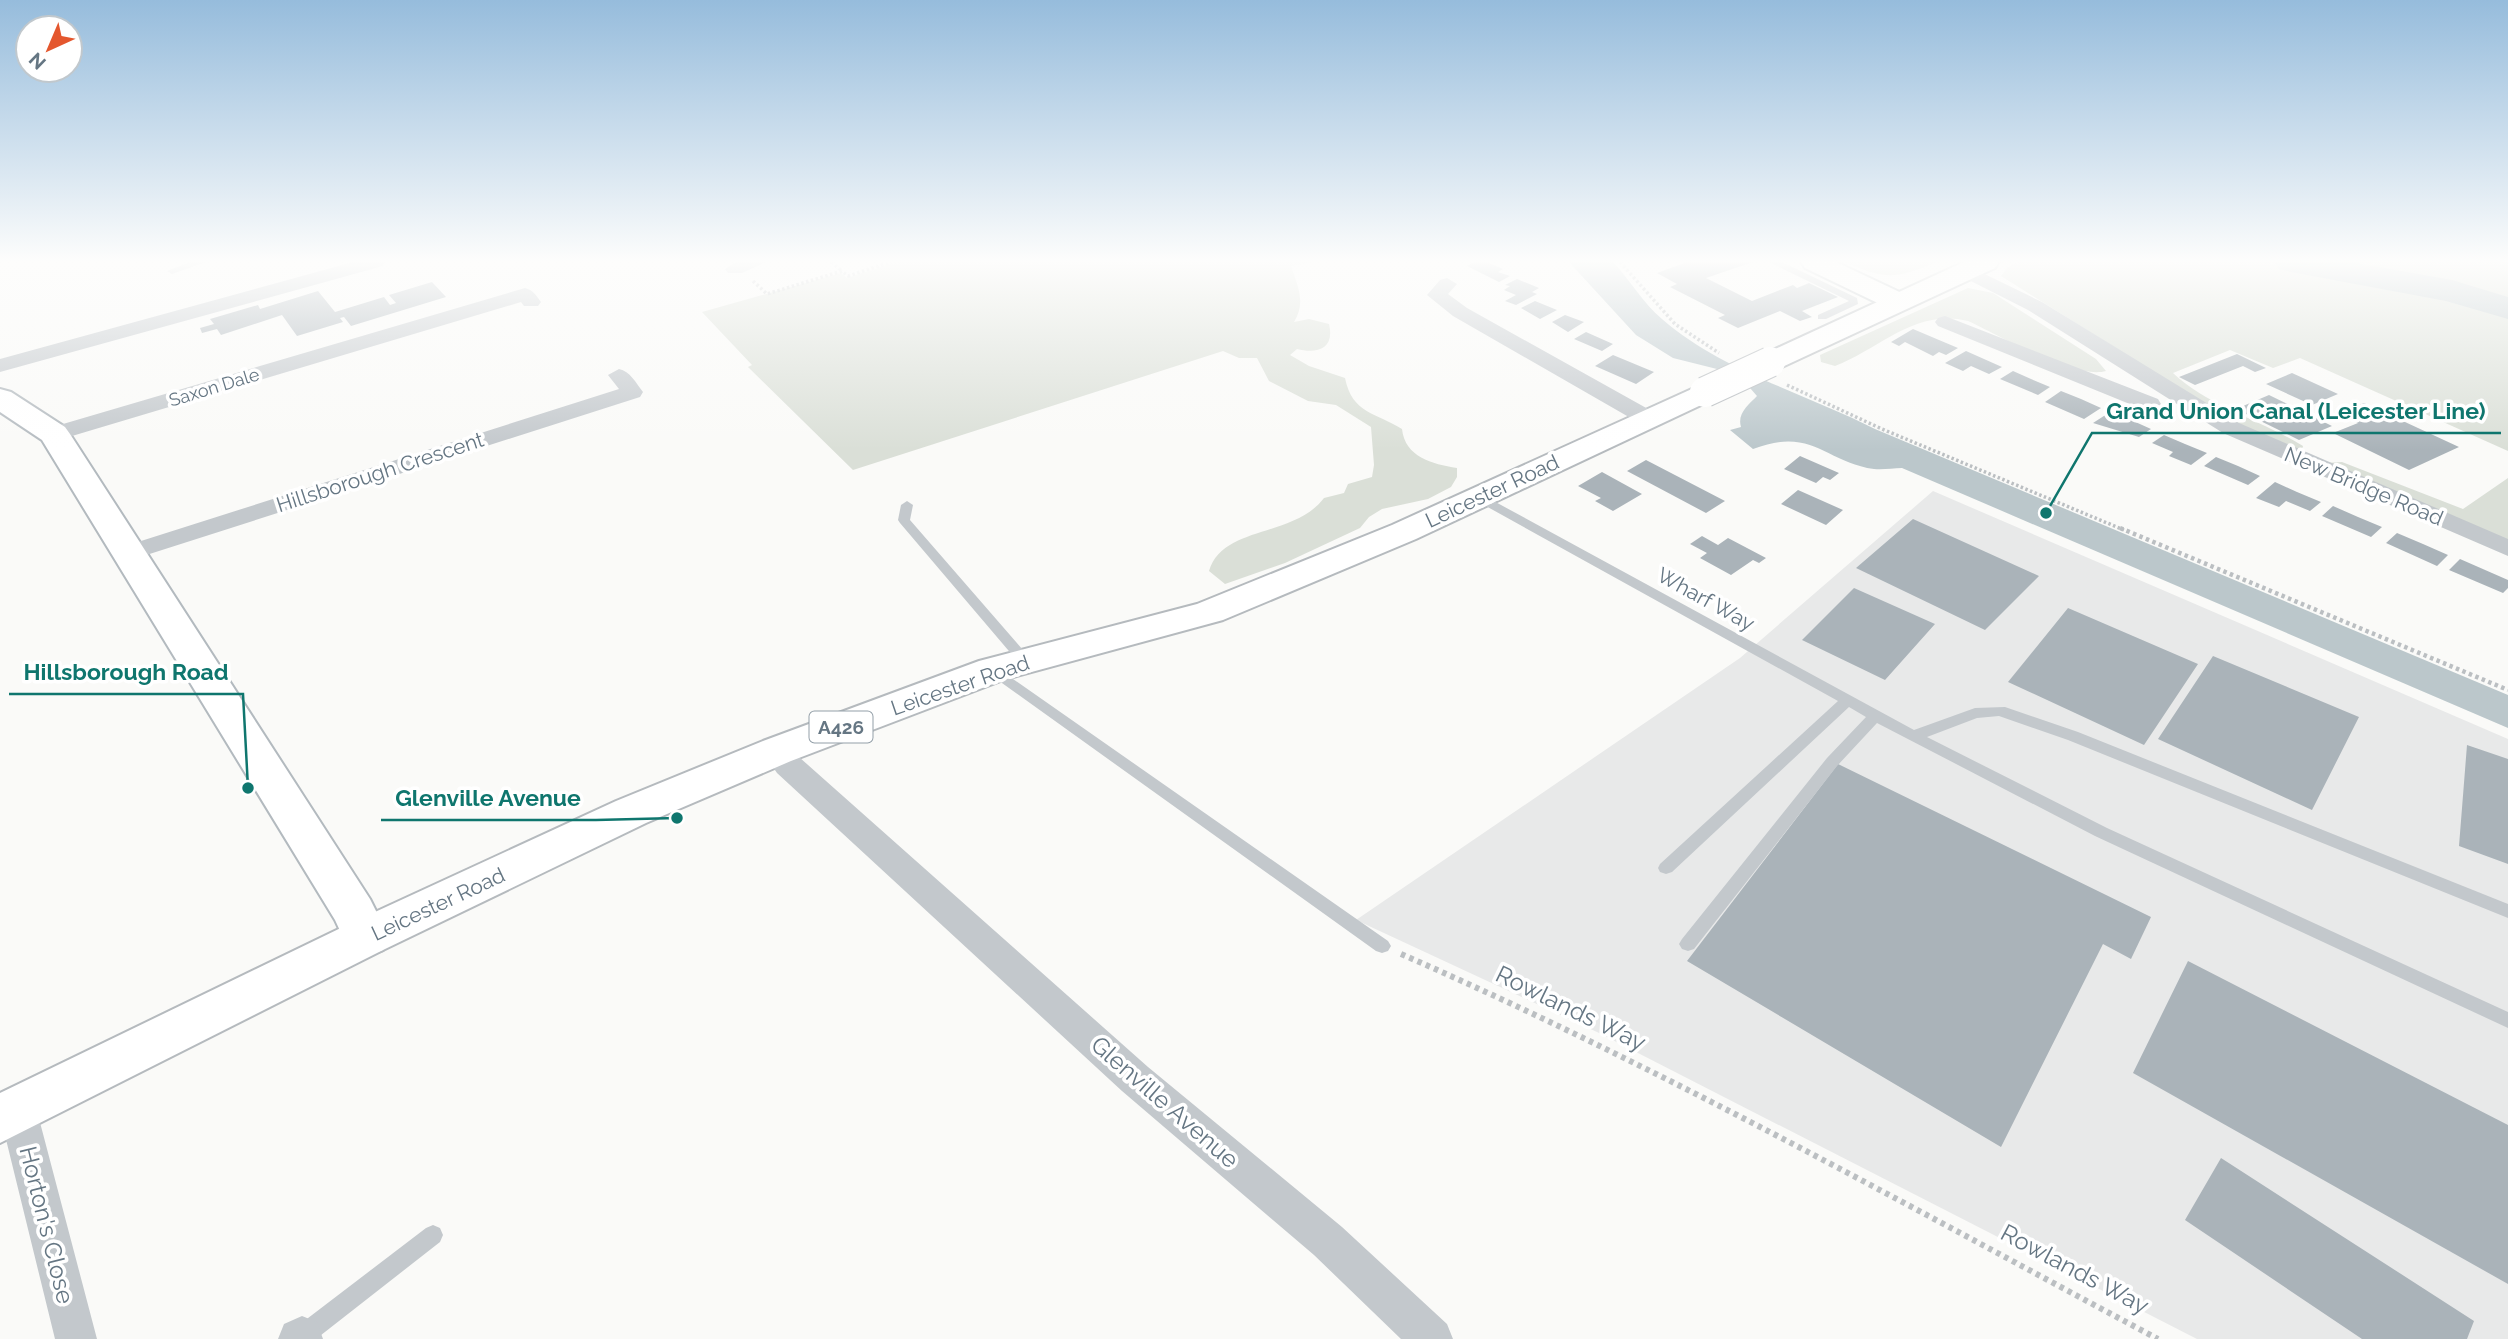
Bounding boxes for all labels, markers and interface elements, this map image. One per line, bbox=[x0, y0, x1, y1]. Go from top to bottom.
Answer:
north arrow bbox=[14, 14, 84, 84]
text: N bbox=[24, 48, 50, 74]
street label: Saxon Dale bbox=[166, 363, 262, 411]
callout: Grand Union Canal (Leicester Line) bbox=[2092, 389, 2501, 433]
text: Grand Union Canal (Leicester Line) bbox=[2106, 397, 2486, 424]
street label: Hillsborough Crescent bbox=[273, 427, 487, 517]
street label: New Bridge Road bbox=[2281, 441, 2447, 531]
street label: Leicester Road bbox=[1421, 449, 1563, 533]
street label: Wharf Way bbox=[1653, 562, 1759, 636]
callout: Hillsborough Road bbox=[9, 650, 243, 694]
street label: Leicester Road bbox=[888, 650, 1032, 720]
text: Hillsborough Road bbox=[23, 658, 229, 685]
road number: A426 bbox=[810, 712, 872, 742]
callout: Glenville Avenue bbox=[381, 776, 596, 820]
text: Glenville Avenue bbox=[395, 784, 581, 811]
street label: Leicester Road bbox=[367, 862, 509, 946]
street label: Rowlands Way bbox=[1491, 959, 1651, 1057]
street label: Glenville Avenue bbox=[1085, 1030, 1245, 1174]
street label: Horton's Close bbox=[13, 1143, 81, 1307]
street label: Rowlands Way bbox=[1996, 1218, 2154, 1320]

